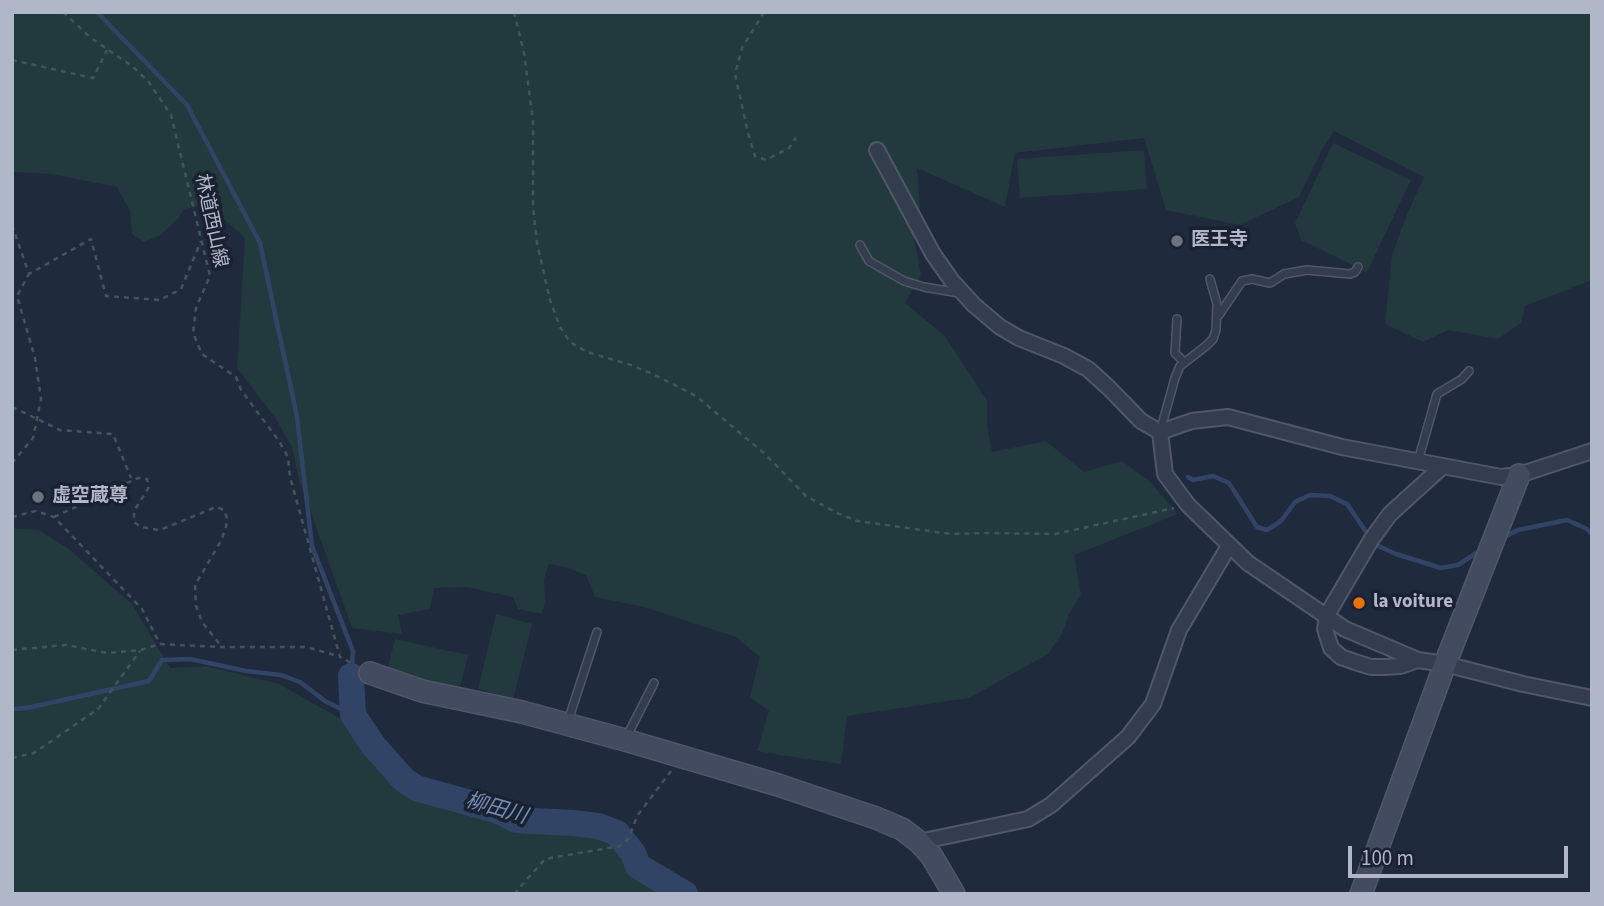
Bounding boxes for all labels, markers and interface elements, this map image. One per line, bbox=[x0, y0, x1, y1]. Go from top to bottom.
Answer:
street label: 林道西山線 bbox=[189, 172, 231, 270]
place label: 医王寺 bbox=[1191, 230, 1248, 252]
marker: 医王寺 bbox=[1169, 233, 1185, 249]
place label: 虚空蔵尊 bbox=[52, 486, 128, 508]
marker: 虚空蔵尊 bbox=[30, 489, 46, 505]
place label: la voiture bbox=[1373, 592, 1453, 614]
marker: la voiture bbox=[1351, 595, 1367, 611]
water label: 柳田川 bbox=[462, 789, 530, 831]
scale bar bbox=[1352, 832, 1572, 876]
text: 100 m bbox=[1361, 843, 1414, 873]

